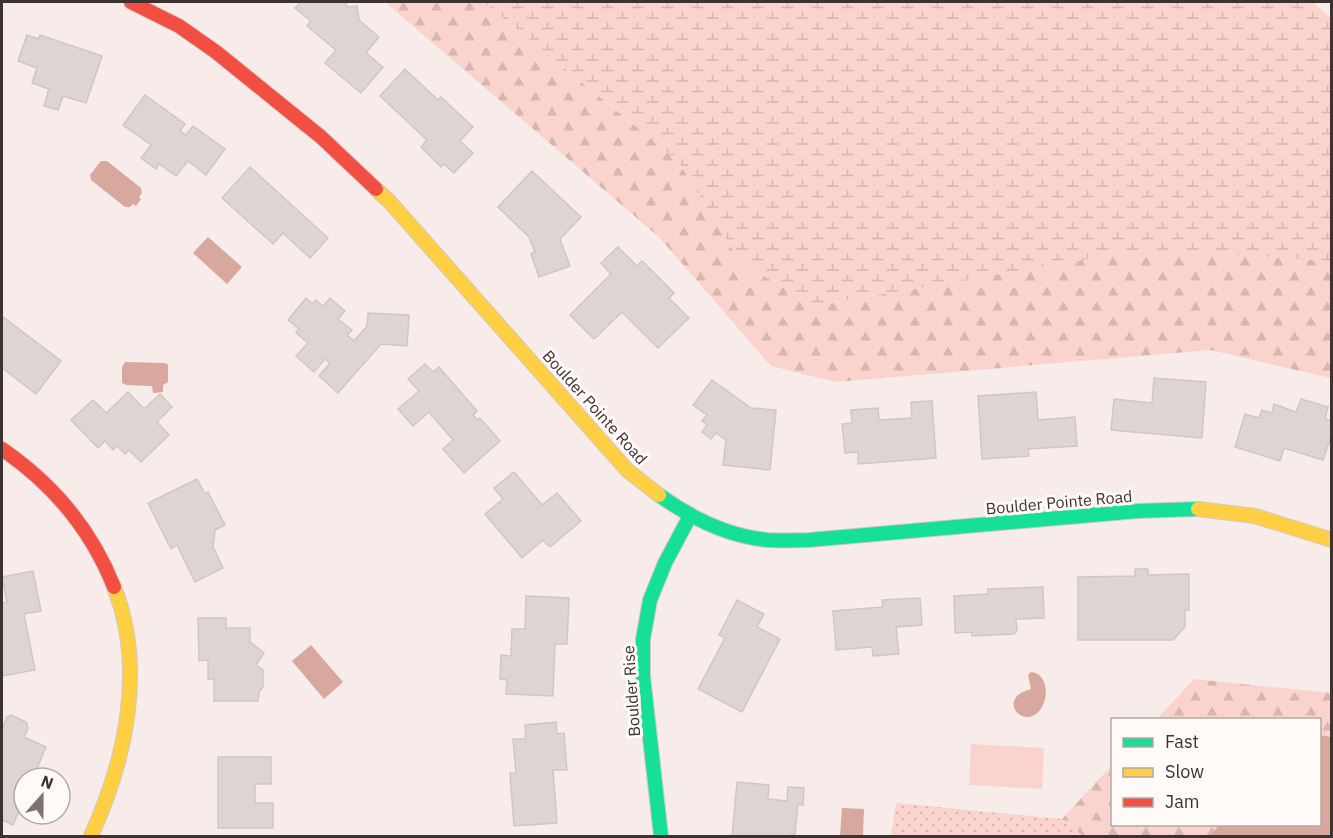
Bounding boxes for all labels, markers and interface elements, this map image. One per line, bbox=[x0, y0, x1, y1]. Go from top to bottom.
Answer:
street label: Boulder Pointe Road bbox=[538, 346, 652, 468]
street label: Boulder Pointe Road bbox=[985, 486, 1133, 518]
street label: Boulder Rise bbox=[618, 645, 644, 737]
legend bbox=[1111, 718, 1321, 826]
text: Fast bbox=[1165, 730, 1199, 753]
text: Slow bbox=[1165, 760, 1204, 783]
north arrow bbox=[12, 766, 72, 826]
text: N bbox=[38, 771, 56, 793]
text: Jam bbox=[1165, 790, 1200, 813]

